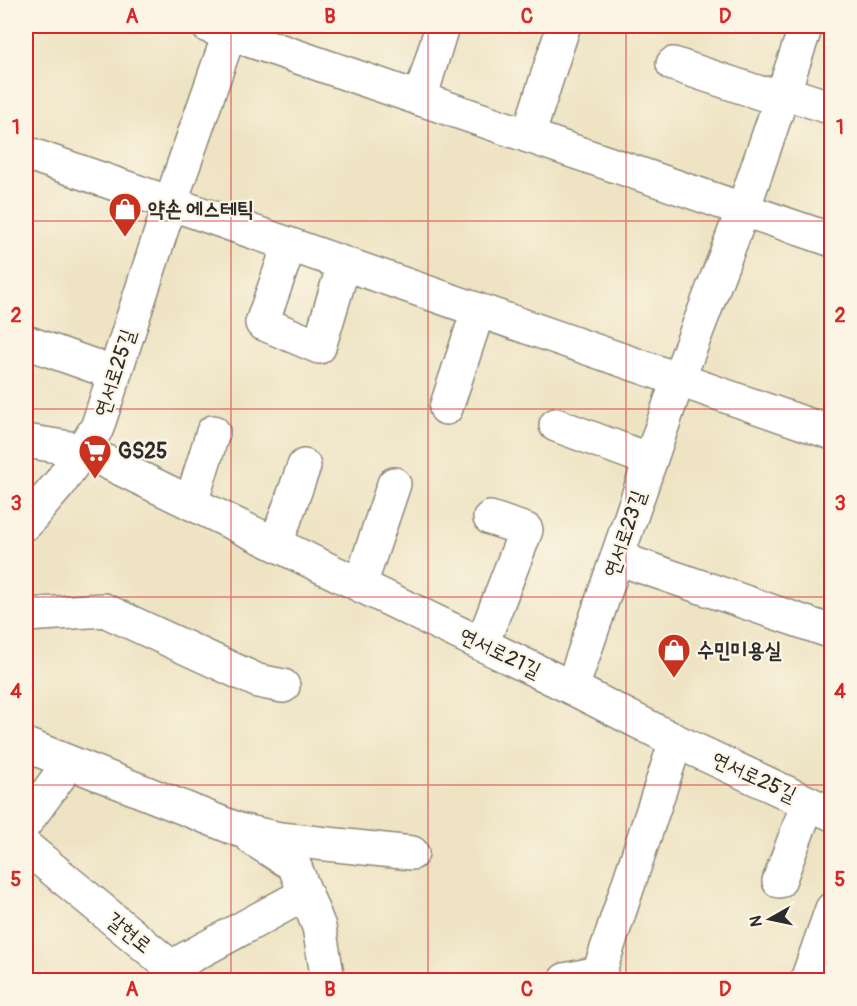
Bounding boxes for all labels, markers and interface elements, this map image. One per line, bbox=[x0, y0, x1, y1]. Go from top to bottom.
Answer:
text: A bbox=[126, 4, 139, 29]
text: B bbox=[324, 4, 336, 29]
text: C bbox=[521, 4, 533, 29]
text: D bbox=[719, 4, 732, 29]
text: 1 bbox=[12, 115, 20, 140]
text: 1 bbox=[836, 115, 844, 140]
shop icon: 약손 에스테틱 bbox=[107, 191, 143, 238]
place label: 약손 에스테틱 bbox=[148, 196, 254, 223]
text: 2 bbox=[10, 303, 22, 328]
text: 2 bbox=[834, 303, 846, 328]
street label: 연서로25길 bbox=[88, 326, 142, 420]
supermarket icon: GS25 bbox=[77, 433, 113, 480]
place label: GS25 bbox=[118, 438, 167, 465]
street label: 연서로23길 bbox=[598, 487, 653, 581]
text: 3 bbox=[10, 491, 22, 516]
text: 3 bbox=[834, 491, 846, 516]
street label: 연서로21길 bbox=[455, 622, 545, 684]
shop icon: 수민미용실 bbox=[656, 632, 692, 679]
place label: 수민미용실 bbox=[697, 637, 782, 664]
text: 4 bbox=[10, 679, 22, 704]
text: 4 bbox=[834, 679, 846, 704]
street label: 연서로25길 bbox=[707, 746, 801, 808]
text: 5 bbox=[11, 867, 22, 892]
text: 5 bbox=[835, 867, 846, 892]
north arrow bbox=[740, 889, 800, 949]
street label: 갈현로 bbox=[101, 907, 157, 959]
text: N bbox=[745, 914, 767, 928]
text: A bbox=[126, 977, 139, 1002]
text: B bbox=[324, 977, 336, 1002]
text: C bbox=[521, 977, 533, 1002]
text: D bbox=[719, 977, 732, 1002]

